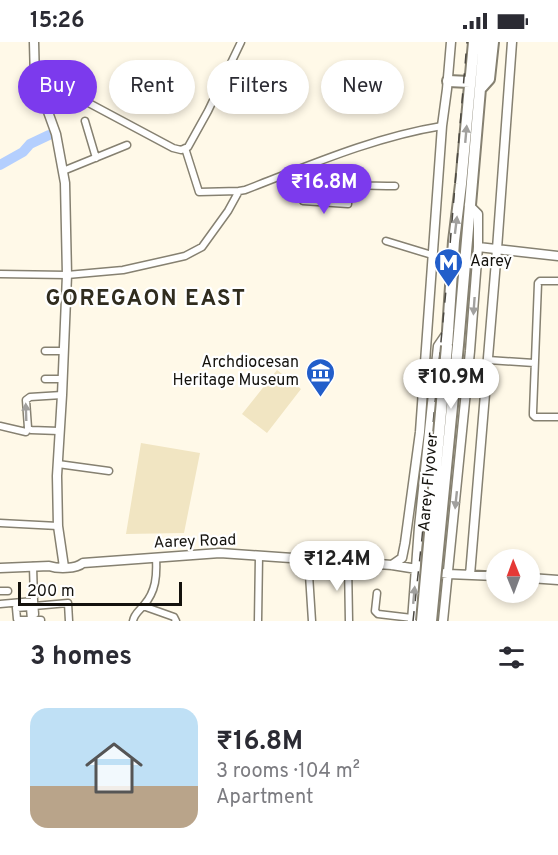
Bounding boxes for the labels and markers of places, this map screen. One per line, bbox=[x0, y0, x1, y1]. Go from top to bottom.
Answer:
pin: ₹16.8M bbox=[275, 164, 373, 215]
metro station icon: Aarey bbox=[433, 246, 465, 288]
place label: Aarey bbox=[470, 252, 512, 272]
place label: Archdiocesan Heritage Museum bbox=[172, 353, 299, 391]
museum icon: Archdiocesan Heritage Museum bbox=[304, 356, 336, 398]
pin: ₹10.9M bbox=[402, 359, 500, 410]
pin: ₹12.4M bbox=[288, 541, 386, 592]

